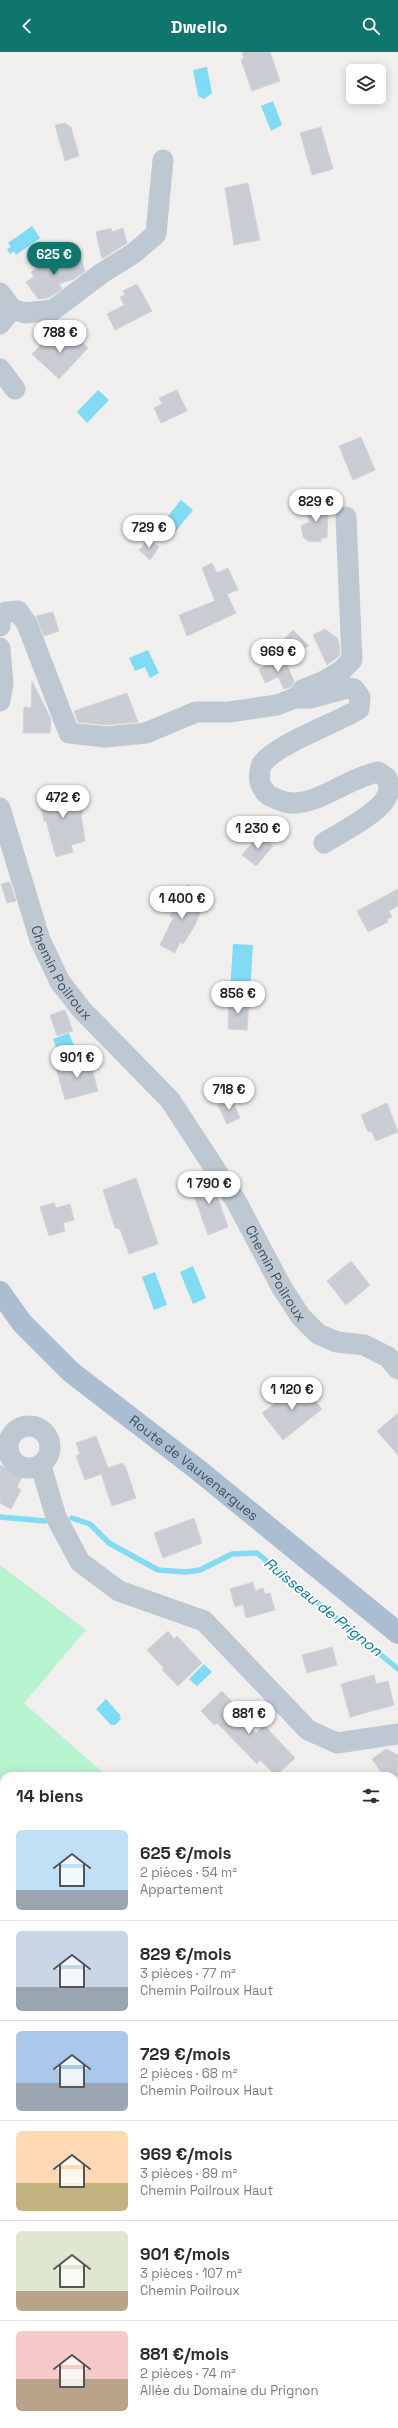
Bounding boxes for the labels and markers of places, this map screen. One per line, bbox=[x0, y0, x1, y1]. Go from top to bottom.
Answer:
pin: 625 € bbox=[26, 242, 82, 276]
pin: 788 € bbox=[32, 320, 88, 354]
pin: 829 € bbox=[288, 489, 344, 523]
pin: 729 € bbox=[121, 515, 177, 549]
pin: 969 € bbox=[250, 639, 306, 673]
pin: 472 € bbox=[35, 785, 91, 819]
pin: 1 230 € bbox=[221, 816, 295, 850]
pin: 1 400 € bbox=[145, 886, 219, 920]
pin: 856 € bbox=[210, 981, 266, 1015]
pin: 901 € bbox=[49, 1045, 105, 1079]
pin: 718 € bbox=[201, 1077, 257, 1111]
pin: 1 790 € bbox=[172, 1171, 246, 1205]
pin: 1 120 € bbox=[255, 1377, 329, 1411]
pin: 881 € bbox=[221, 1701, 277, 1735]

